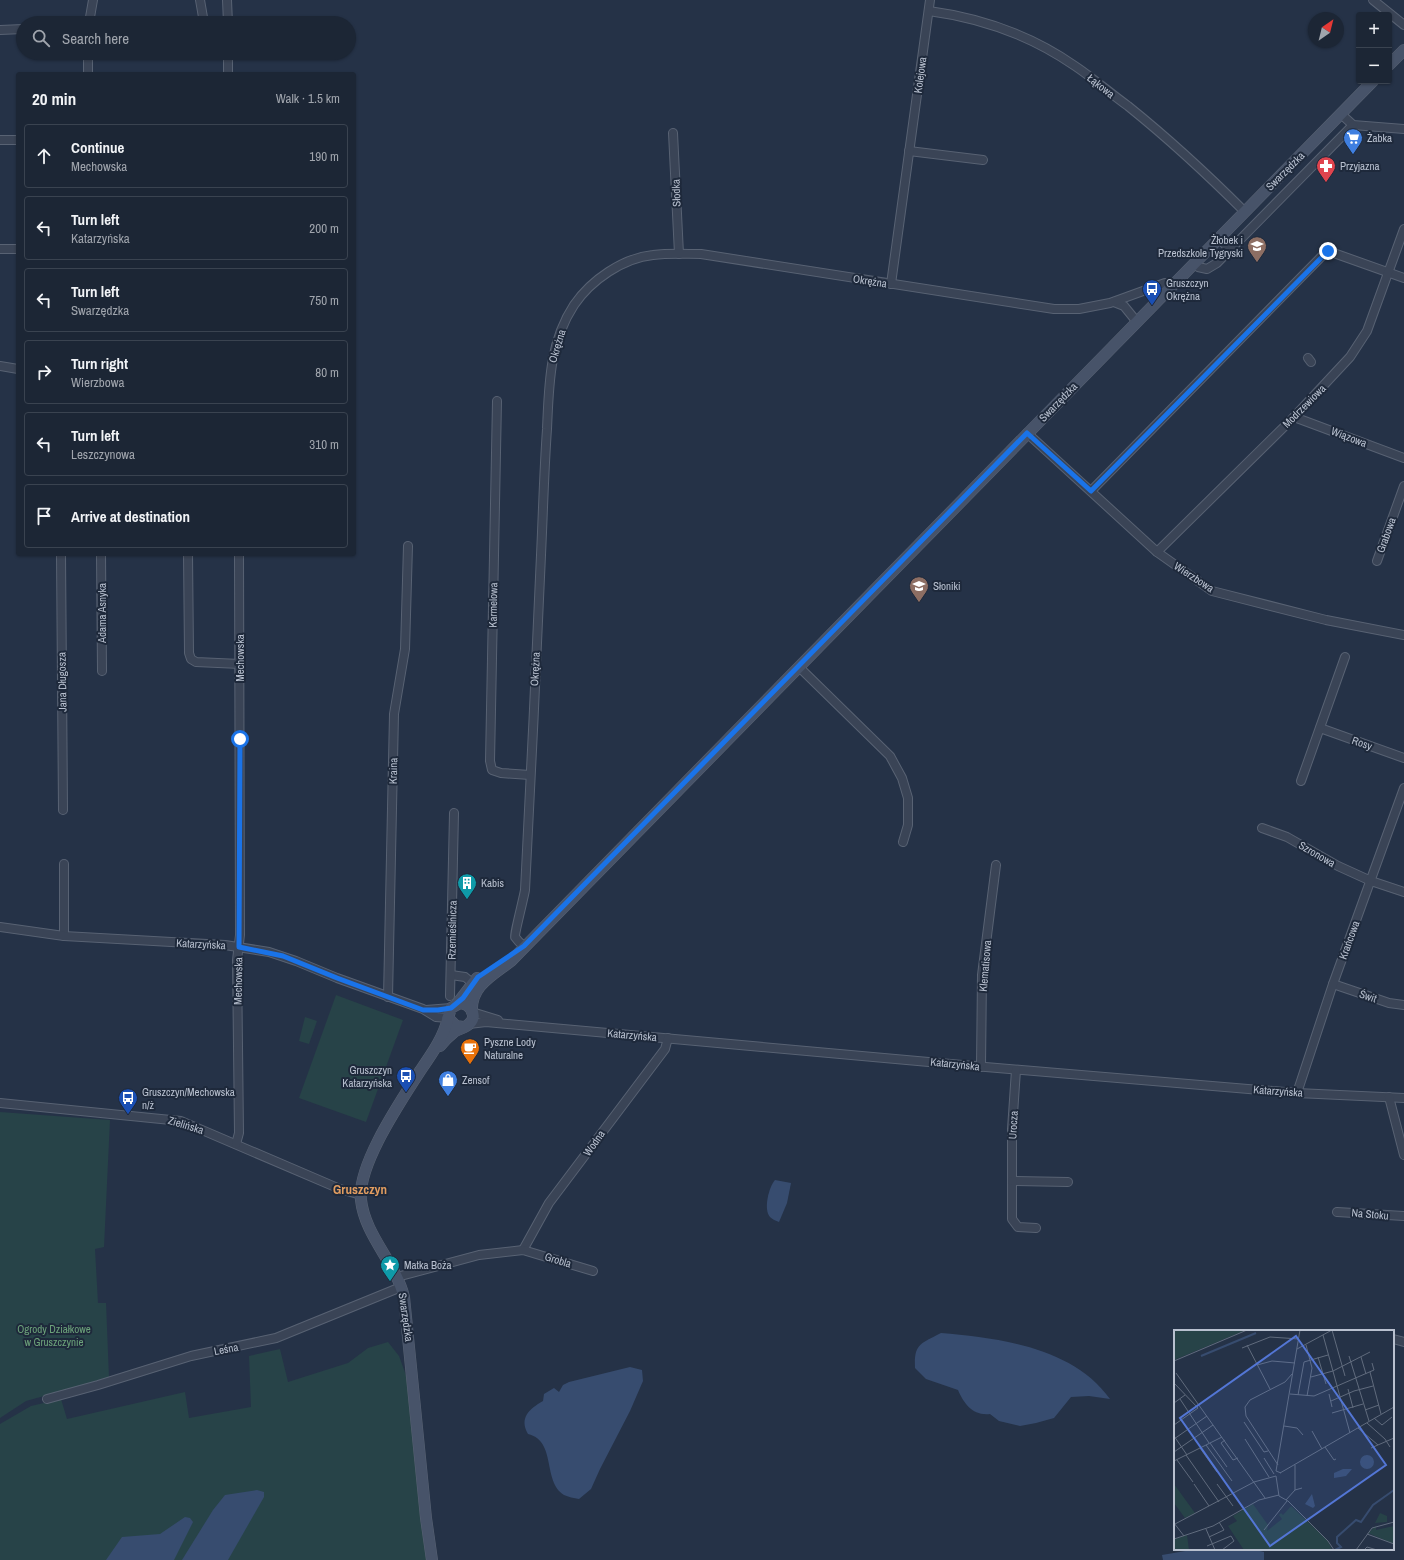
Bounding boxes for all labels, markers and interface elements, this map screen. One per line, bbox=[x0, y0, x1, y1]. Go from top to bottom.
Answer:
north arrow bbox=[1308, 12, 1344, 48]
map controls bbox=[1356, 12, 1392, 84]
button: + bbox=[1356, 12, 1392, 48]
search box bbox=[16, 16, 356, 60]
icon: search bbox=[30, 27, 52, 49]
text: Search here bbox=[62, 28, 129, 49]
button: − bbox=[1356, 48, 1392, 84]
street label: Kolejowa bbox=[911, 56, 929, 94]
street label: Łąkowa bbox=[1084, 71, 1118, 101]
text: 20 min bbox=[32, 87, 76, 110]
text: Walk · 1.5 km bbox=[276, 90, 340, 107]
supermarket icon: Żabka bbox=[1342, 127, 1364, 155]
place label: Żabka bbox=[1367, 131, 1392, 145]
text: Continue bbox=[71, 137, 124, 158]
icon: ahead bbox=[33, 145, 55, 167]
text: 190 m bbox=[309, 148, 339, 165]
street label: Swarzędzka bbox=[1263, 149, 1307, 193]
pharmacy icon: Przyjazna bbox=[1315, 155, 1337, 183]
text: Mechowska bbox=[71, 158, 127, 175]
place label: Przyjazna bbox=[1340, 159, 1380, 173]
street label: Słodka bbox=[669, 179, 683, 207]
text: Turn left bbox=[71, 209, 119, 230]
icon: left bbox=[33, 217, 55, 239]
text: 200 m bbox=[309, 220, 339, 237]
text: Katarzyńska bbox=[71, 230, 130, 247]
place label: Żłobek i Przedszkole Tygryski bbox=[1158, 233, 1243, 260]
school or university icon: Żłobek i Przedszkole Tygryski bbox=[1246, 235, 1268, 263]
route end bbox=[1319, 242, 1337, 260]
street label: Okrężna bbox=[852, 271, 888, 291]
place label: Gruszczyn Okrężna bbox=[1166, 276, 1209, 303]
bus stop icon: Gruszczyn Okrężna bbox=[1141, 278, 1163, 306]
text: Turn left bbox=[71, 281, 119, 302]
icon: left bbox=[33, 289, 55, 311]
text: 750 m bbox=[309, 292, 339, 309]
text: Swarzędzka bbox=[71, 302, 129, 319]
street label: Okrężna bbox=[545, 328, 569, 364]
text: Turn right bbox=[71, 353, 128, 374]
icon: right bbox=[33, 361, 55, 383]
text: 80 m bbox=[315, 364, 339, 381]
text: Wierzbowa bbox=[71, 374, 124, 391]
street label: Swarzędzka bbox=[1036, 379, 1080, 425]
street label: Modrzewiowa bbox=[1279, 381, 1329, 431]
street label: Wiązowa bbox=[1329, 424, 1369, 450]
text: Turn left bbox=[71, 425, 119, 446]
icon: left bbox=[33, 433, 55, 455]
text: 310 m bbox=[309, 436, 339, 453]
text: Leszczynowa bbox=[71, 446, 135, 463]
icon: arrive bbox=[33, 505, 55, 527]
text: Arrive at destination bbox=[71, 506, 190, 527]
street label: Grabowa bbox=[1373, 515, 1399, 555]
street label: Wierzbowa bbox=[1171, 559, 1217, 595]
school or university icon: Słoniki bbox=[908, 575, 930, 603]
place label: Słoniki bbox=[933, 579, 961, 593]
street label: Karmelowa bbox=[486, 582, 500, 628]
street label: Adama Asnyka bbox=[95, 583, 109, 644]
street label: Mechowska bbox=[233, 634, 247, 682]
street label: Jana Długosza bbox=[54, 652, 70, 712]
street label: Okrężna bbox=[527, 652, 543, 686]
route start bbox=[231, 730, 249, 748]
street label: Rosy bbox=[1350, 733, 1374, 753]
street label: Kraina bbox=[386, 758, 400, 784]
street label: Szronowa bbox=[1296, 838, 1338, 870]
building icon: Kabis bbox=[456, 872, 478, 900]
place label: Kabis bbox=[481, 876, 505, 890]
street label: Rzemieślnicza bbox=[444, 900, 460, 960]
street label: Krańcowa bbox=[1336, 919, 1362, 961]
street label: Katarzyńska bbox=[176, 936, 226, 952]
street label: Klematisowa bbox=[976, 940, 994, 992]
street label: Mechowska bbox=[231, 957, 245, 1005]
street label: Świt bbox=[1357, 987, 1379, 1006]
street label: Katarzyńska bbox=[607, 1026, 657, 1044]
place label: Pyszne Lody Naturalne bbox=[484, 1035, 536, 1062]
cafe icon: Pyszne Lody Naturalne bbox=[459, 1037, 481, 1065]
street label: Katarzyńska bbox=[930, 1054, 980, 1074]
place label: Gruszczyn Katarzyńska bbox=[342, 1063, 392, 1090]
bus stop icon: Gruszczyn Katarzyńska bbox=[395, 1065, 417, 1093]
shop icon: Zensof bbox=[437, 1069, 459, 1097]
place label: Zensof bbox=[462, 1073, 490, 1087]
street label: Katarzyńska bbox=[1253, 1082, 1303, 1100]
place label: Gruszczyn/Mechowska n/ż bbox=[142, 1085, 235, 1112]
bus stop icon: Gruszczyn/Mechowska n/ż bbox=[117, 1087, 139, 1115]
street label: Urocza bbox=[1005, 1110, 1021, 1140]
street label: Zielińska bbox=[166, 1113, 206, 1137]
street label: Wodna bbox=[580, 1127, 608, 1159]
district label: Gruszczyn bbox=[333, 1181, 387, 1198]
street label: Na Stoku bbox=[1351, 1205, 1389, 1223]
street label: Grobla bbox=[543, 1249, 573, 1271]
place icon: Matka Boża bbox=[379, 1254, 401, 1282]
place label: Matka Boża bbox=[404, 1258, 452, 1272]
street label: Swarzędzka bbox=[396, 1292, 416, 1342]
park label: Ogrody Działkowe w Gruszczynie bbox=[17, 1322, 91, 1349]
inset map bbox=[1174, 1330, 1394, 1550]
street label: Leśna bbox=[213, 1340, 239, 1358]

